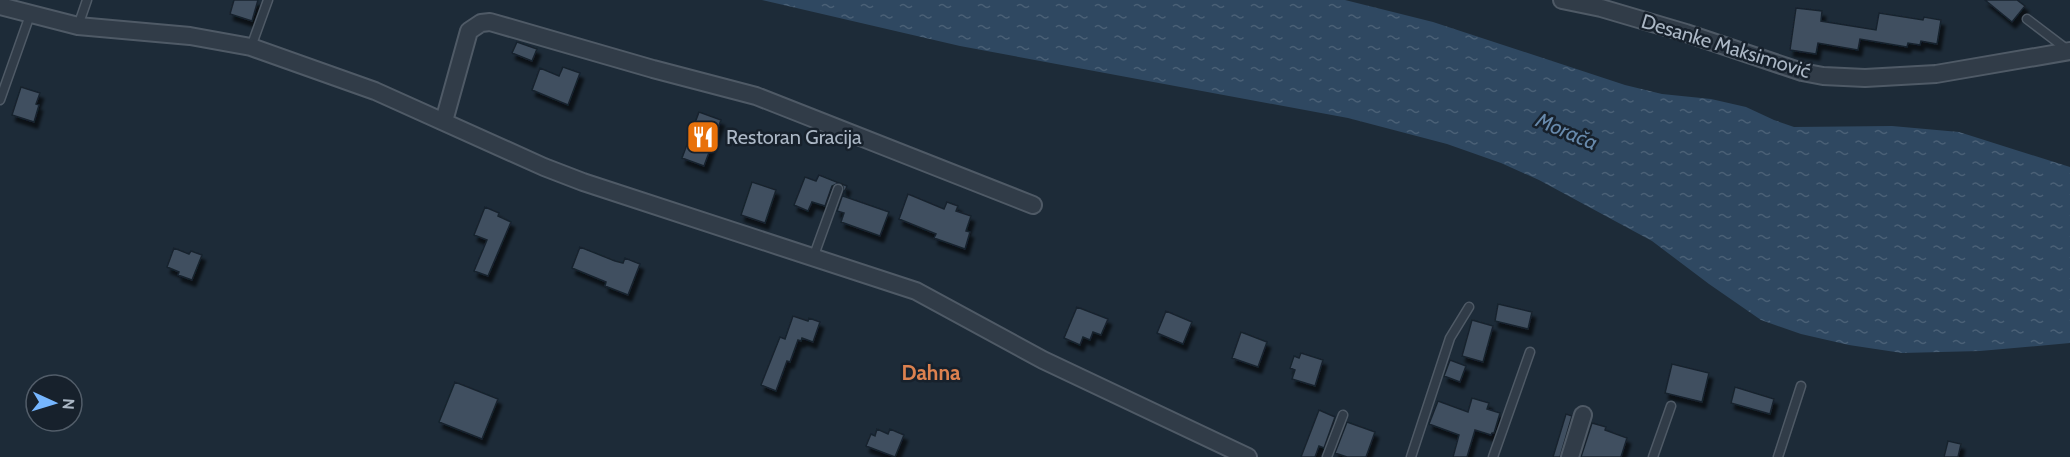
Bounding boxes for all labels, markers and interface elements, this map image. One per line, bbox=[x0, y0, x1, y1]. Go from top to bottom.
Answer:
street label: Desanke Maksimović bbox=[1638, 9, 1814, 83]
water label: Morača bbox=[1532, 107, 1601, 155]
restaurant icon: Restoran Gracija bbox=[685, 119, 721, 155]
place label: Restoran Gracija bbox=[726, 125, 862, 149]
district label: Dahna bbox=[901, 360, 961, 385]
north arrow bbox=[24, 373, 84, 433]
text: N bbox=[59, 398, 78, 410]

